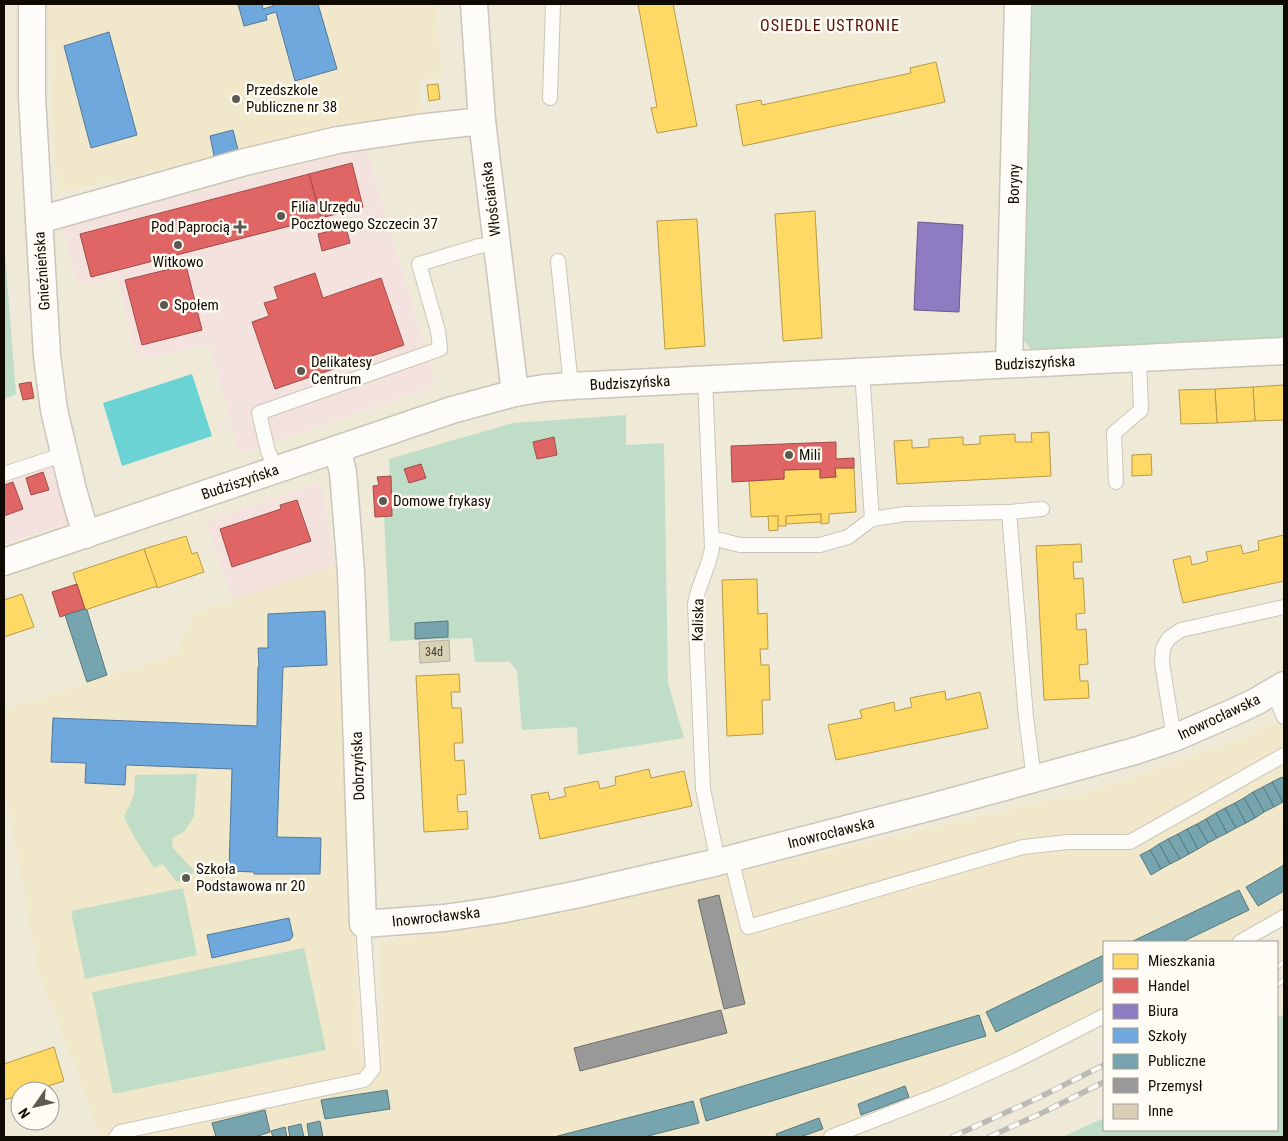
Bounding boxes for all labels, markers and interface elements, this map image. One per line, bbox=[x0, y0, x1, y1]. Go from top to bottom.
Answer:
district label: OSIEDLE USTRONIE bbox=[760, 16, 900, 35]
place label: Przedszkole Publiczne nr 38 bbox=[246, 81, 337, 116]
marker: Przedszkole Publiczne nr 38 bbox=[230, 93, 242, 105]
street label: Włościańska bbox=[477, 161, 505, 237]
street label: Boryny bbox=[1005, 164, 1023, 204]
place label: Filia Urzędu Pocztowego Szczecin 37 bbox=[291, 198, 438, 233]
marker: Filia Urzędu Pocztowego Szczecin 37 bbox=[275, 210, 287, 222]
place label: Pod Paprocią bbox=[151, 218, 230, 236]
marker: Pod Paprocią bbox=[234, 221, 246, 233]
street label: Gnieźnieńska bbox=[30, 231, 54, 311]
marker: Witkowo bbox=[172, 239, 184, 251]
place label: Witkowo bbox=[153, 253, 203, 271]
place label: Społem bbox=[174, 296, 219, 314]
marker: Społem bbox=[158, 299, 170, 311]
street label: Budziszyńska bbox=[994, 352, 1076, 374]
place label: Delikatesy Centrum bbox=[311, 353, 372, 388]
marker: Delikatesy Centrum bbox=[295, 365, 307, 377]
street label: Budziszyńska bbox=[589, 372, 671, 394]
place label: Mili bbox=[799, 446, 821, 464]
marker: Mili bbox=[783, 449, 795, 461]
street label: Budziszyńska bbox=[199, 460, 281, 504]
place label: Domowe frykasy bbox=[393, 492, 491, 510]
marker: Domowe frykasy bbox=[377, 495, 389, 507]
street label: Kaliska bbox=[689, 598, 707, 642]
house number: 34d bbox=[425, 645, 443, 659]
street label: Inowrocławska bbox=[1175, 690, 1263, 744]
street label: Dobrzyńska bbox=[348, 731, 368, 801]
street label: Inowrocławska bbox=[786, 814, 876, 852]
place label: Szkoła Podstawowa nr 20 bbox=[196, 860, 305, 895]
marker: Szkoła Podstawowa nr 20 bbox=[180, 872, 192, 884]
street label: Inowrocławska bbox=[391, 903, 481, 931]
legend bbox=[1103, 941, 1278, 1131]
text: Mieszkania bbox=[1148, 952, 1215, 970]
text: Handel bbox=[1148, 977, 1190, 995]
text: Biura bbox=[1148, 1002, 1178, 1020]
text: Szkoły bbox=[1148, 1027, 1187, 1045]
text: Publiczne bbox=[1148, 1052, 1206, 1070]
text: Przemysł bbox=[1148, 1077, 1203, 1095]
north arrow bbox=[10, 1081, 60, 1131]
text: Inne bbox=[1148, 1102, 1173, 1120]
text: N bbox=[15, 1105, 33, 1121]

